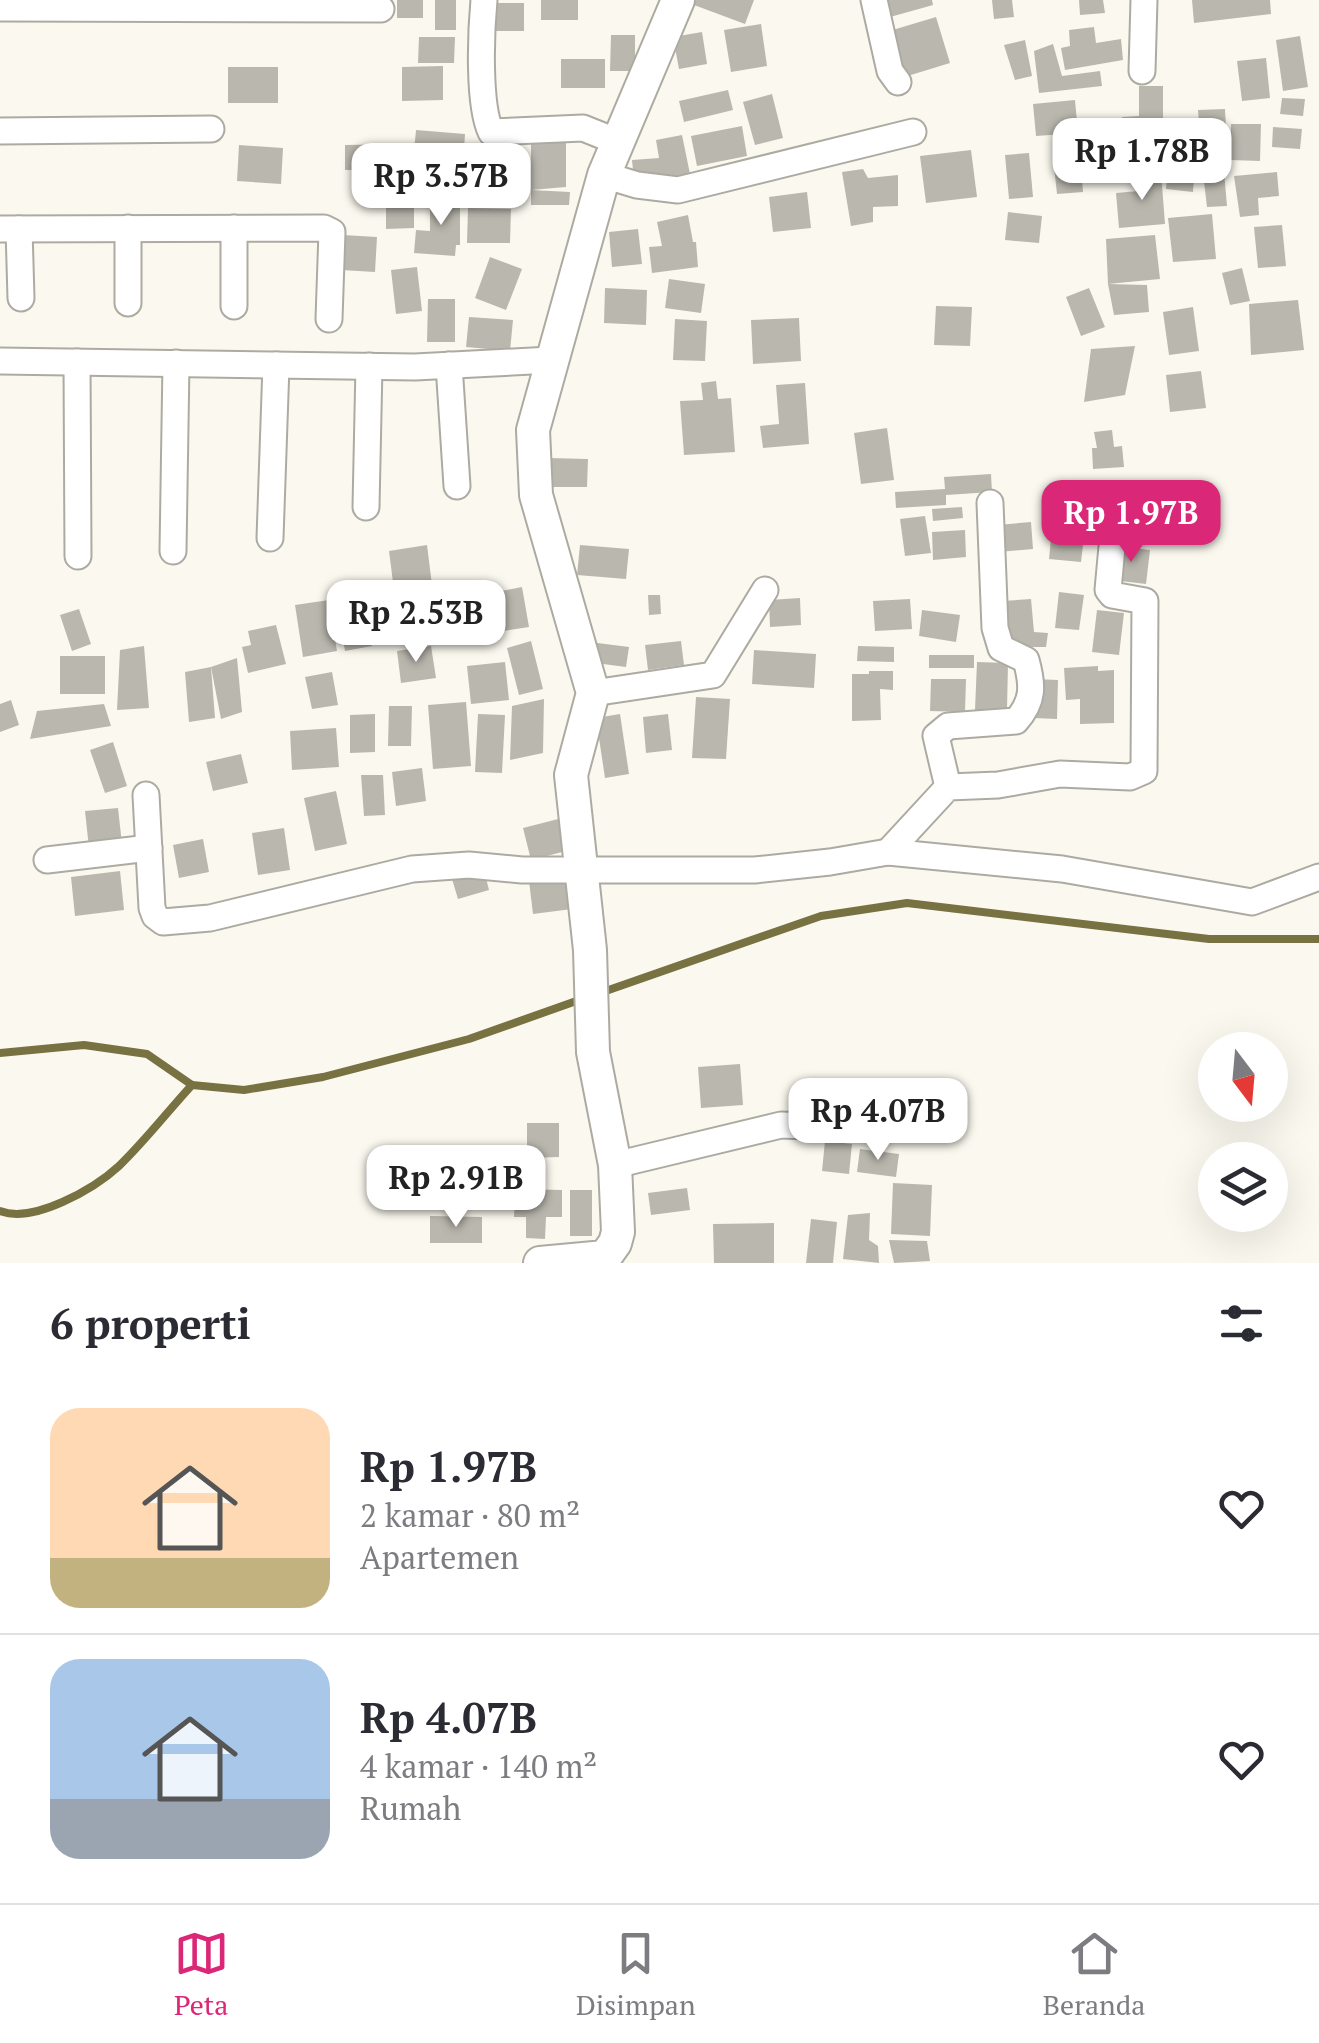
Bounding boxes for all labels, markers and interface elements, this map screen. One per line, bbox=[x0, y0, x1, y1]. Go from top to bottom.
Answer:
pin: Rp 1.78B bbox=[1039, 118, 1245, 203]
text: Rp 1.78B bbox=[1075, 129, 1209, 171]
pin: Rp 3.57B bbox=[338, 143, 544, 228]
text: Rp 3.57B bbox=[374, 154, 508, 196]
pin: Rp 1.97B bbox=[1028, 480, 1234, 565]
text: Rp 1.97B bbox=[1064, 491, 1198, 533]
pin: Rp 2.53B bbox=[313, 580, 519, 665]
text: Rp 2.53B bbox=[349, 591, 483, 633]
north arrow bbox=[1198, 1032, 1288, 1122]
map controls bbox=[1198, 1032, 1288, 1232]
pin: Rp 4.07B bbox=[775, 1078, 981, 1163]
text: Rp 4.07B bbox=[811, 1089, 945, 1131]
button: layers bbox=[1198, 1142, 1288, 1232]
pin: Rp 2.91B bbox=[353, 1145, 559, 1230]
text: Rp 2.91B bbox=[389, 1156, 523, 1198]
text: 6 properti bbox=[50, 1295, 251, 1351]
icon: filters bbox=[1214, 1296, 1269, 1351]
text: Rp 1.97B bbox=[360, 1438, 537, 1494]
icon: home bbox=[130, 1448, 250, 1568]
icon: heart bbox=[1214, 1481, 1269, 1536]
text: 2 kamar · 80 m² bbox=[360, 1494, 580, 1536]
text: Apartemen bbox=[360, 1536, 519, 1578]
text: Rp 4.07B bbox=[360, 1689, 537, 1745]
icon: home bbox=[130, 1699, 250, 1819]
icon: heart bbox=[1214, 1732, 1269, 1787]
text: 4 kamar · 140 m² bbox=[360, 1745, 597, 1787]
text: Rumah bbox=[360, 1787, 461, 1829]
tab: Peta bbox=[174, 1926, 229, 2023]
tab: Disimpan bbox=[576, 1926, 696, 2023]
tab: Beranda bbox=[1043, 1926, 1145, 2023]

